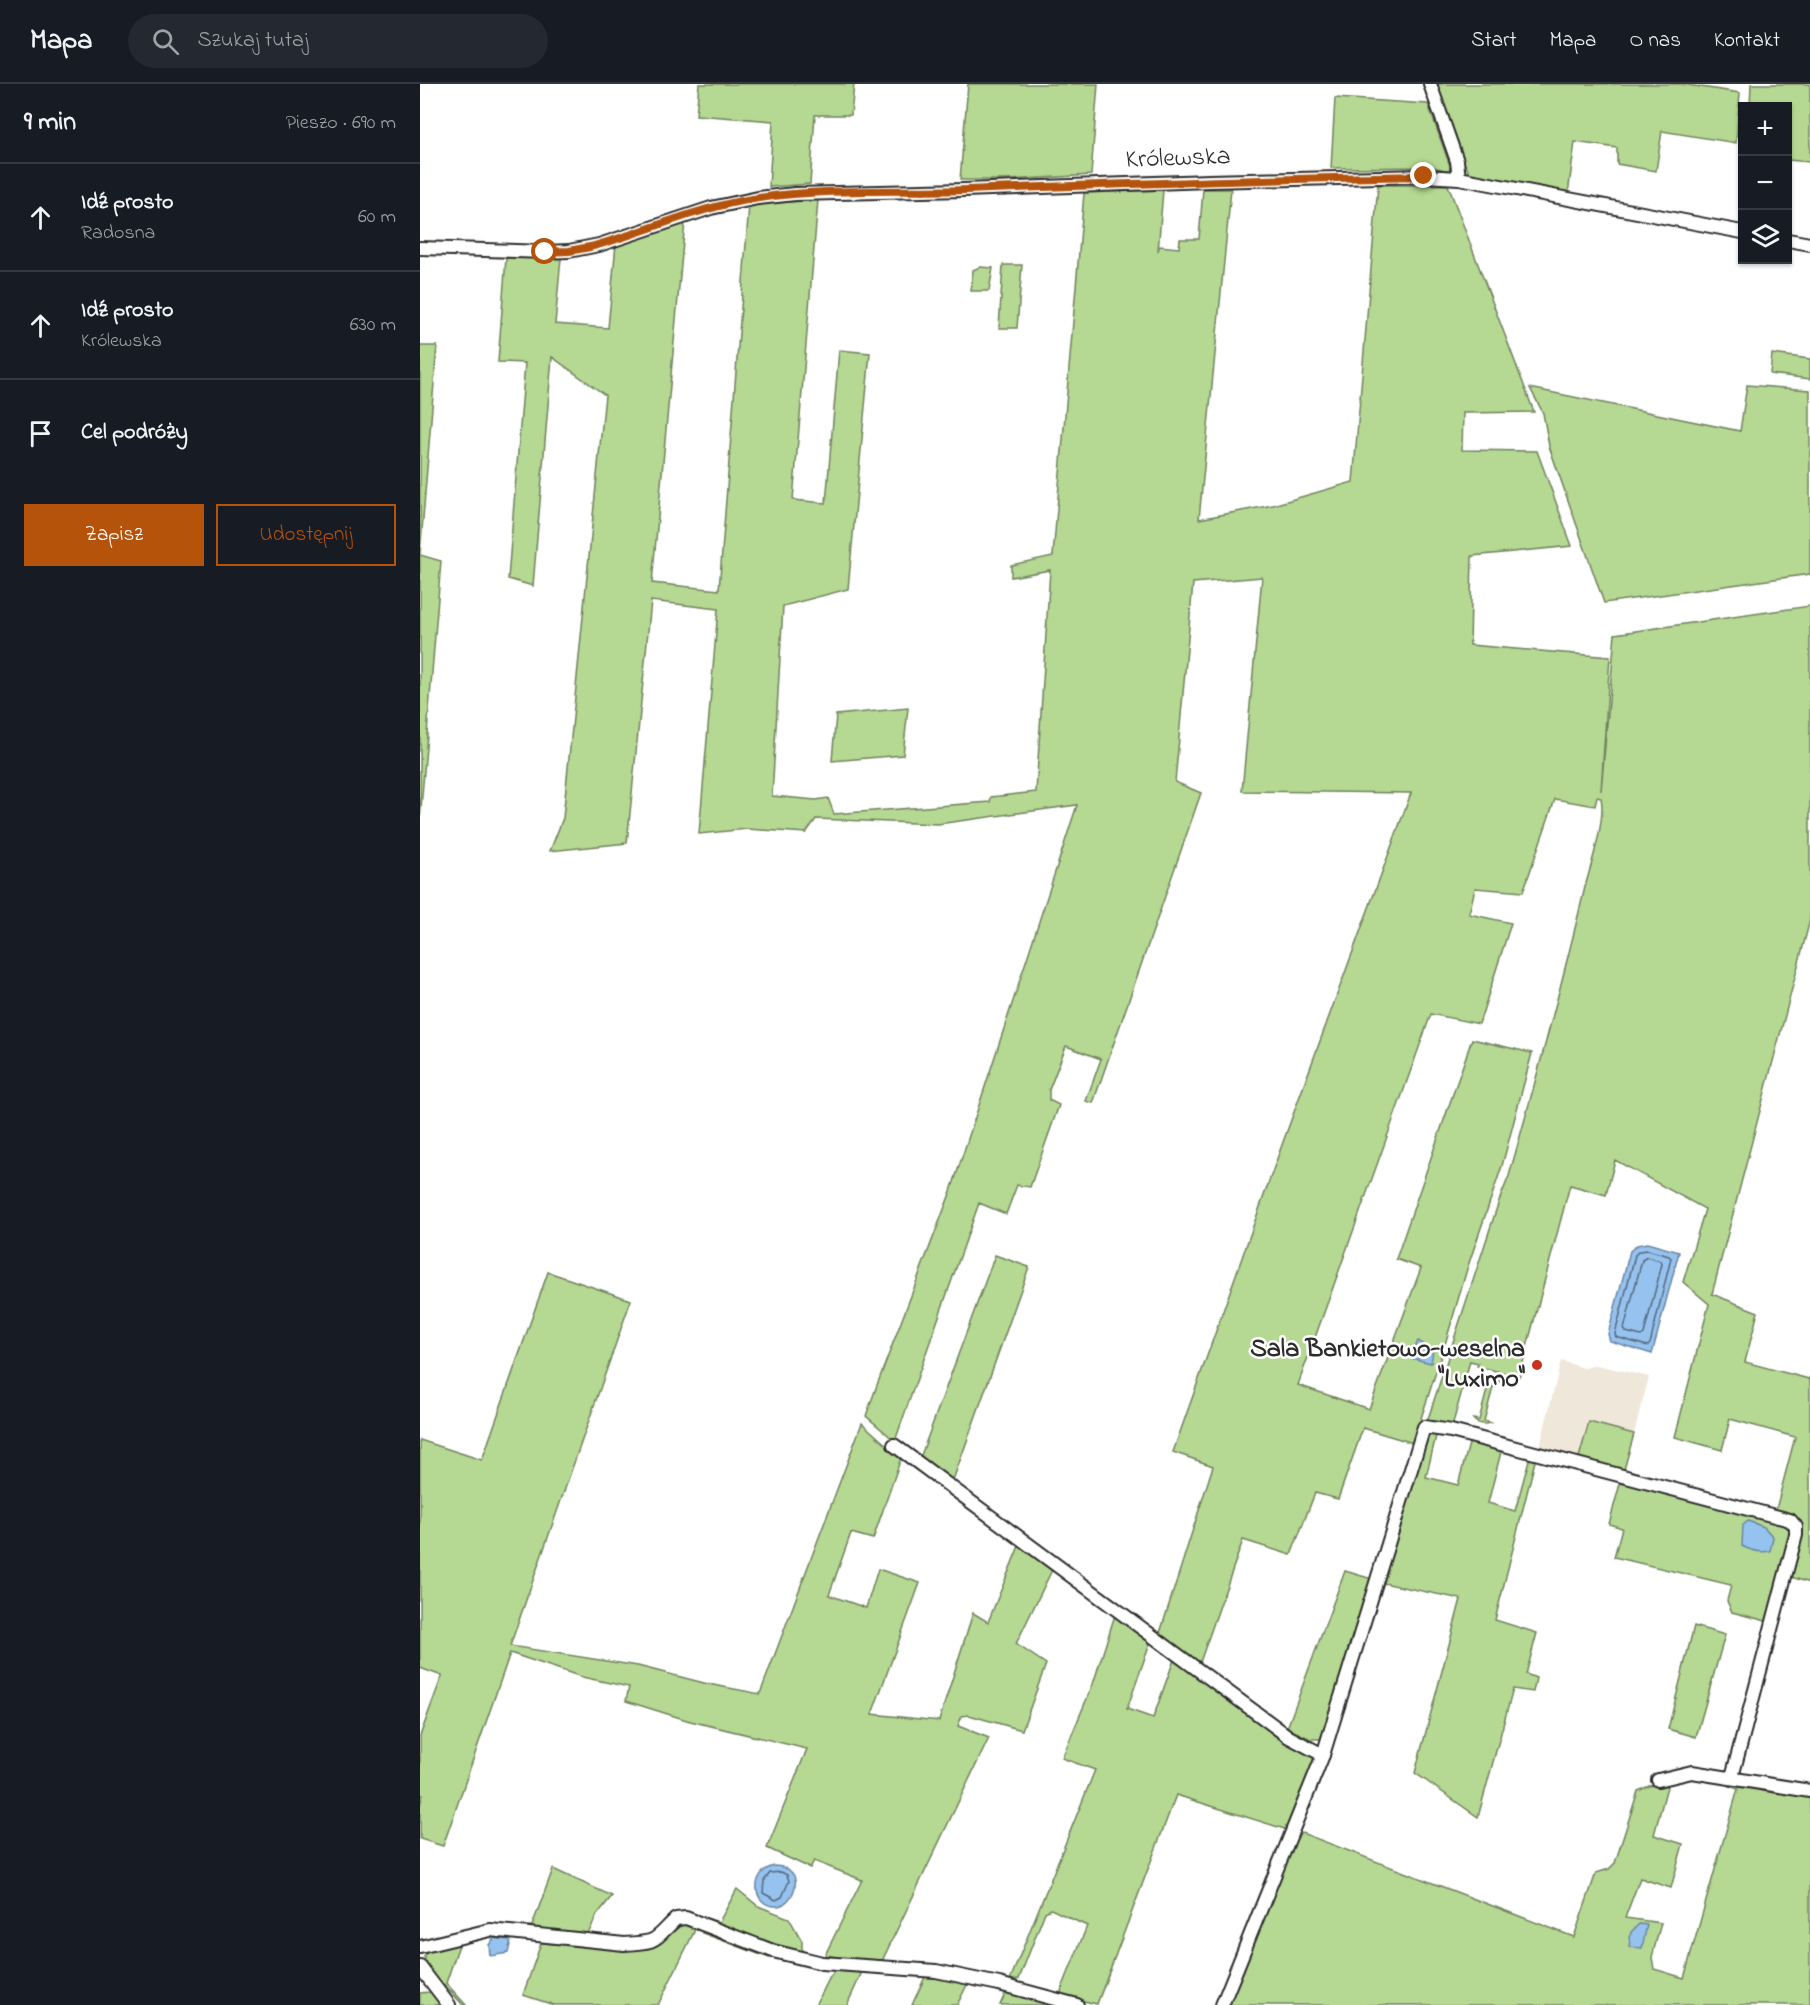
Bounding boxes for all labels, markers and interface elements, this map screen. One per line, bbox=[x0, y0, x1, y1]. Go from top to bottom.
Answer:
search box bbox=[128, 14, 548, 68]
text: Mapa bbox=[30, 21, 92, 62]
icon: search bbox=[149, 25, 182, 58]
text: Szukaj tutaj bbox=[197, 25, 308, 57]
text: Start bbox=[1471, 26, 1517, 56]
text: Mapa bbox=[1550, 26, 1596, 56]
text: O nas bbox=[1629, 26, 1681, 56]
text: Kontakt bbox=[1714, 26, 1780, 56]
map controls bbox=[1738, 102, 1792, 264]
button: + bbox=[1738, 102, 1792, 156]
text: 9 min bbox=[24, 104, 76, 142]
text: Pieszo · 690 m bbox=[286, 109, 396, 138]
street label: Królewska bbox=[1125, 138, 1231, 180]
button: − bbox=[1738, 156, 1792, 210]
route end bbox=[1410, 162, 1436, 188]
text: Idź prosto bbox=[81, 187, 174, 219]
icon: ahead bbox=[24, 201, 57, 234]
text: 60 m bbox=[358, 203, 396, 232]
button: layers bbox=[1738, 210, 1792, 264]
text: Radosna bbox=[81, 219, 155, 248]
route start bbox=[531, 238, 557, 264]
text: Idź prosto bbox=[81, 295, 174, 327]
icon: ahead bbox=[24, 309, 57, 342]
text: 630 m bbox=[350, 311, 396, 340]
text: Królewska bbox=[81, 327, 162, 356]
icon: arrive bbox=[24, 417, 57, 450]
text: Cel podróży bbox=[81, 417, 188, 449]
button: Zapisz bbox=[24, 504, 204, 566]
button: Udostępnij bbox=[216, 504, 396, 566]
place label: Sala Bankietowo-weselna "Luximo" bbox=[1250, 1331, 1525, 1399]
marker: Sala Bankietowo-weselna "Luximo" bbox=[1530, 1358, 1544, 1372]

